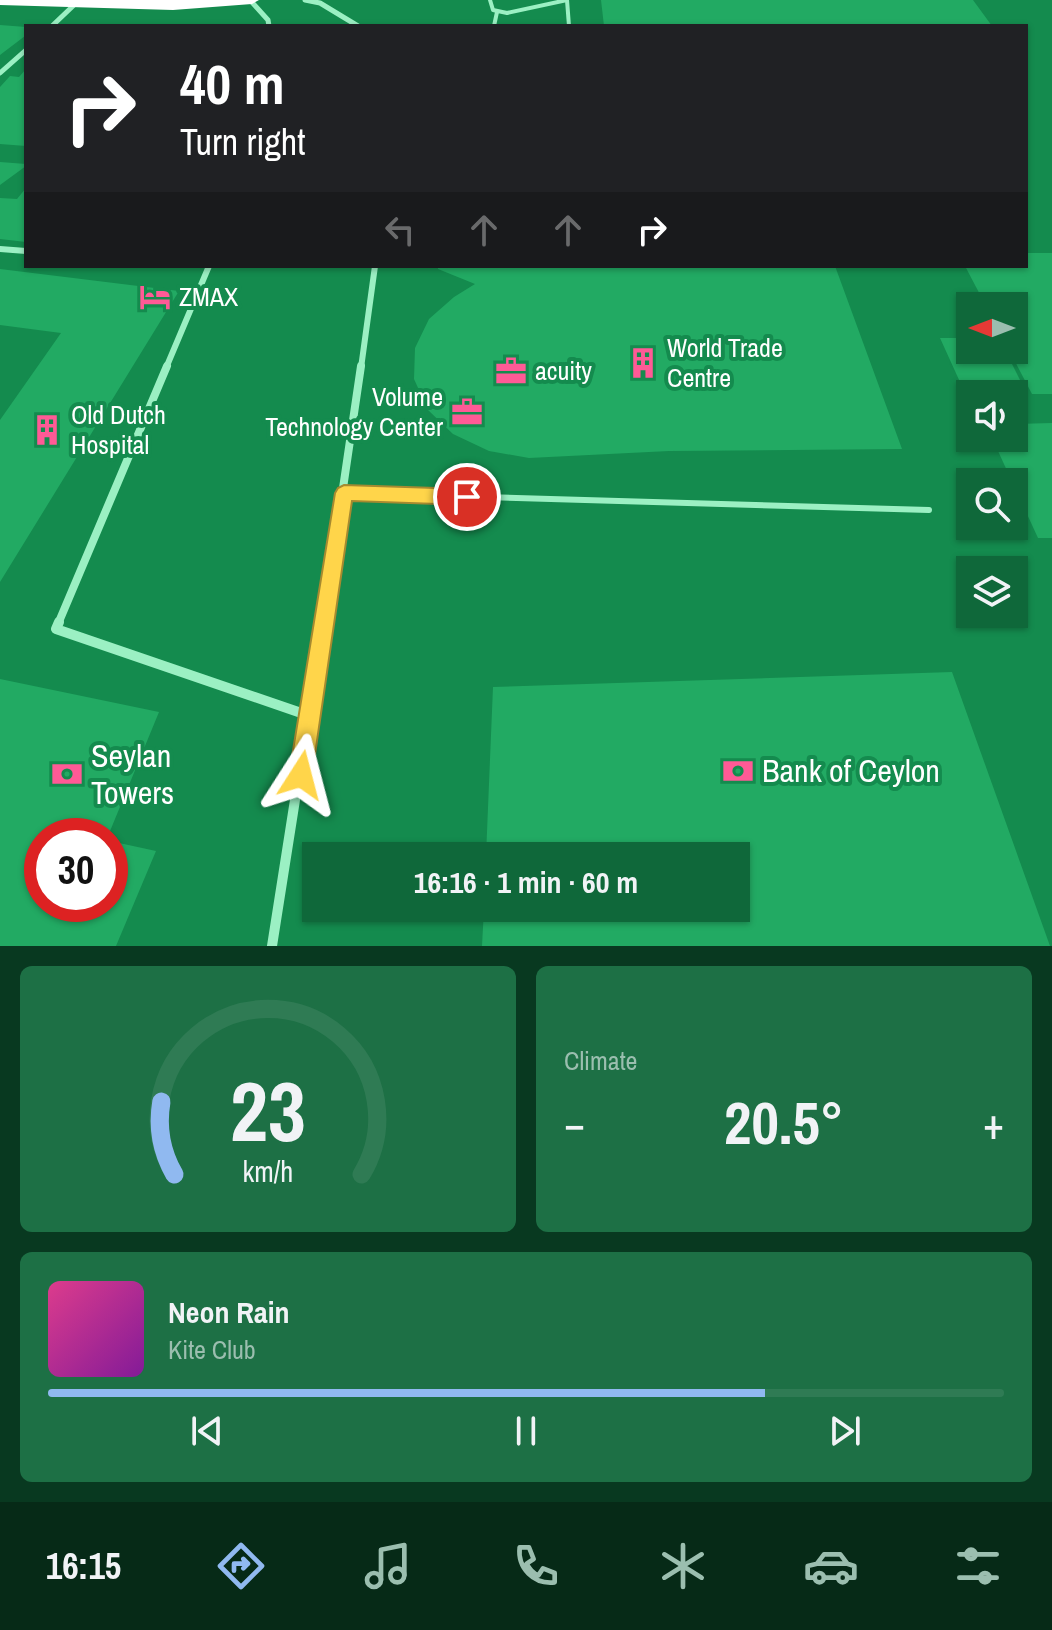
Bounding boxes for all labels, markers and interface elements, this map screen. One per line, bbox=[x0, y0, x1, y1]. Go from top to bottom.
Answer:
text: 40 m bbox=[180, 46, 285, 121]
icon: right bbox=[48, 56, 152, 160]
text: Turn right bbox=[180, 118, 305, 166]
icon: left bbox=[378, 208, 422, 252]
icon: ahead bbox=[462, 208, 506, 252]
icon: ahead bbox=[546, 208, 590, 252]
icon: right bbox=[630, 208, 674, 252]
place label: ZMAX bbox=[179, 279, 239, 314]
hotel icon: ZMAX bbox=[138, 280, 172, 314]
north arrow bbox=[956, 292, 1028, 364]
map controls bbox=[956, 292, 1028, 628]
place label: World Trade Centre bbox=[667, 330, 783, 395]
building icon: World Trade Centre bbox=[626, 346, 660, 380]
place label: acuity bbox=[535, 353, 592, 388]
office icon: acuity bbox=[494, 354, 528, 388]
place label: Volume Technology Center bbox=[265, 379, 443, 444]
button: sound bbox=[956, 380, 1028, 452]
office icon: Volume Technology Center bbox=[450, 395, 484, 429]
place label: Old Dutch Hospital bbox=[71, 397, 166, 462]
building icon: Old Dutch Hospital bbox=[30, 413, 64, 447]
pin bbox=[433, 463, 501, 531]
button: search bbox=[956, 468, 1028, 540]
icon: arrive bbox=[445, 475, 489, 519]
button: layers bbox=[956, 556, 1028, 628]
position arrow bbox=[259, 733, 343, 817]
place label: Seylan Towers bbox=[91, 734, 174, 814]
place label: Bank of Ceylon bbox=[762, 749, 940, 792]
bank icon: Bank of Ceylon bbox=[721, 754, 755, 788]
bank icon: Seylan Towers bbox=[50, 757, 84, 791]
speed limit sign: 30 bbox=[24, 818, 128, 922]
text: 16:16 · 1 min · 60 m bbox=[414, 862, 638, 902]
text: Climate bbox=[564, 1043, 637, 1078]
text: 23 bbox=[230, 1055, 306, 1167]
text: 20.5° bbox=[724, 1082, 844, 1163]
text: − bbox=[564, 1093, 585, 1153]
text: + bbox=[983, 1093, 1004, 1153]
text: km/h bbox=[243, 1152, 293, 1191]
text: Neon Rain bbox=[168, 1292, 290, 1332]
text: Kite Club bbox=[168, 1332, 256, 1367]
icon: previous bbox=[185, 1409, 229, 1453]
icon: pause bbox=[504, 1409, 548, 1453]
icon: next bbox=[823, 1409, 867, 1453]
icon: directions bbox=[213, 1538, 269, 1594]
icon: music bbox=[360, 1538, 416, 1594]
icon: phone bbox=[508, 1538, 564, 1594]
icon: climate bbox=[655, 1538, 711, 1594]
icon: car bbox=[803, 1538, 859, 1594]
icon: filters bbox=[950, 1538, 1006, 1594]
text: 16:15 bbox=[46, 1542, 121, 1590]

